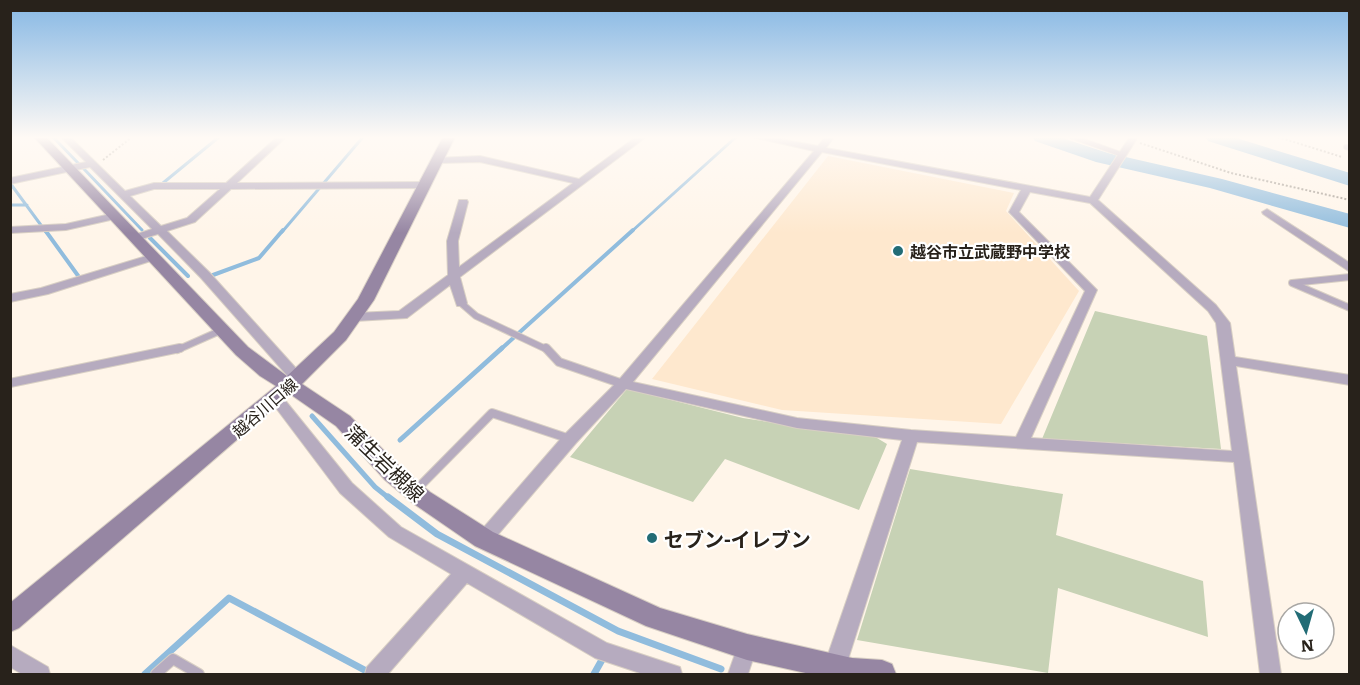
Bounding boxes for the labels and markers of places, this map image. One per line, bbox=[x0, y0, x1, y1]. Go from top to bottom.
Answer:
place label: 越谷市立武蔵野中学校 bbox=[910, 239, 1070, 263]
marker: 越谷市立武蔵野中学校 bbox=[891, 244, 905, 258]
place label: セブン-イレブン bbox=[664, 523, 811, 553]
marker: セブン-イレブン bbox=[645, 531, 659, 545]

